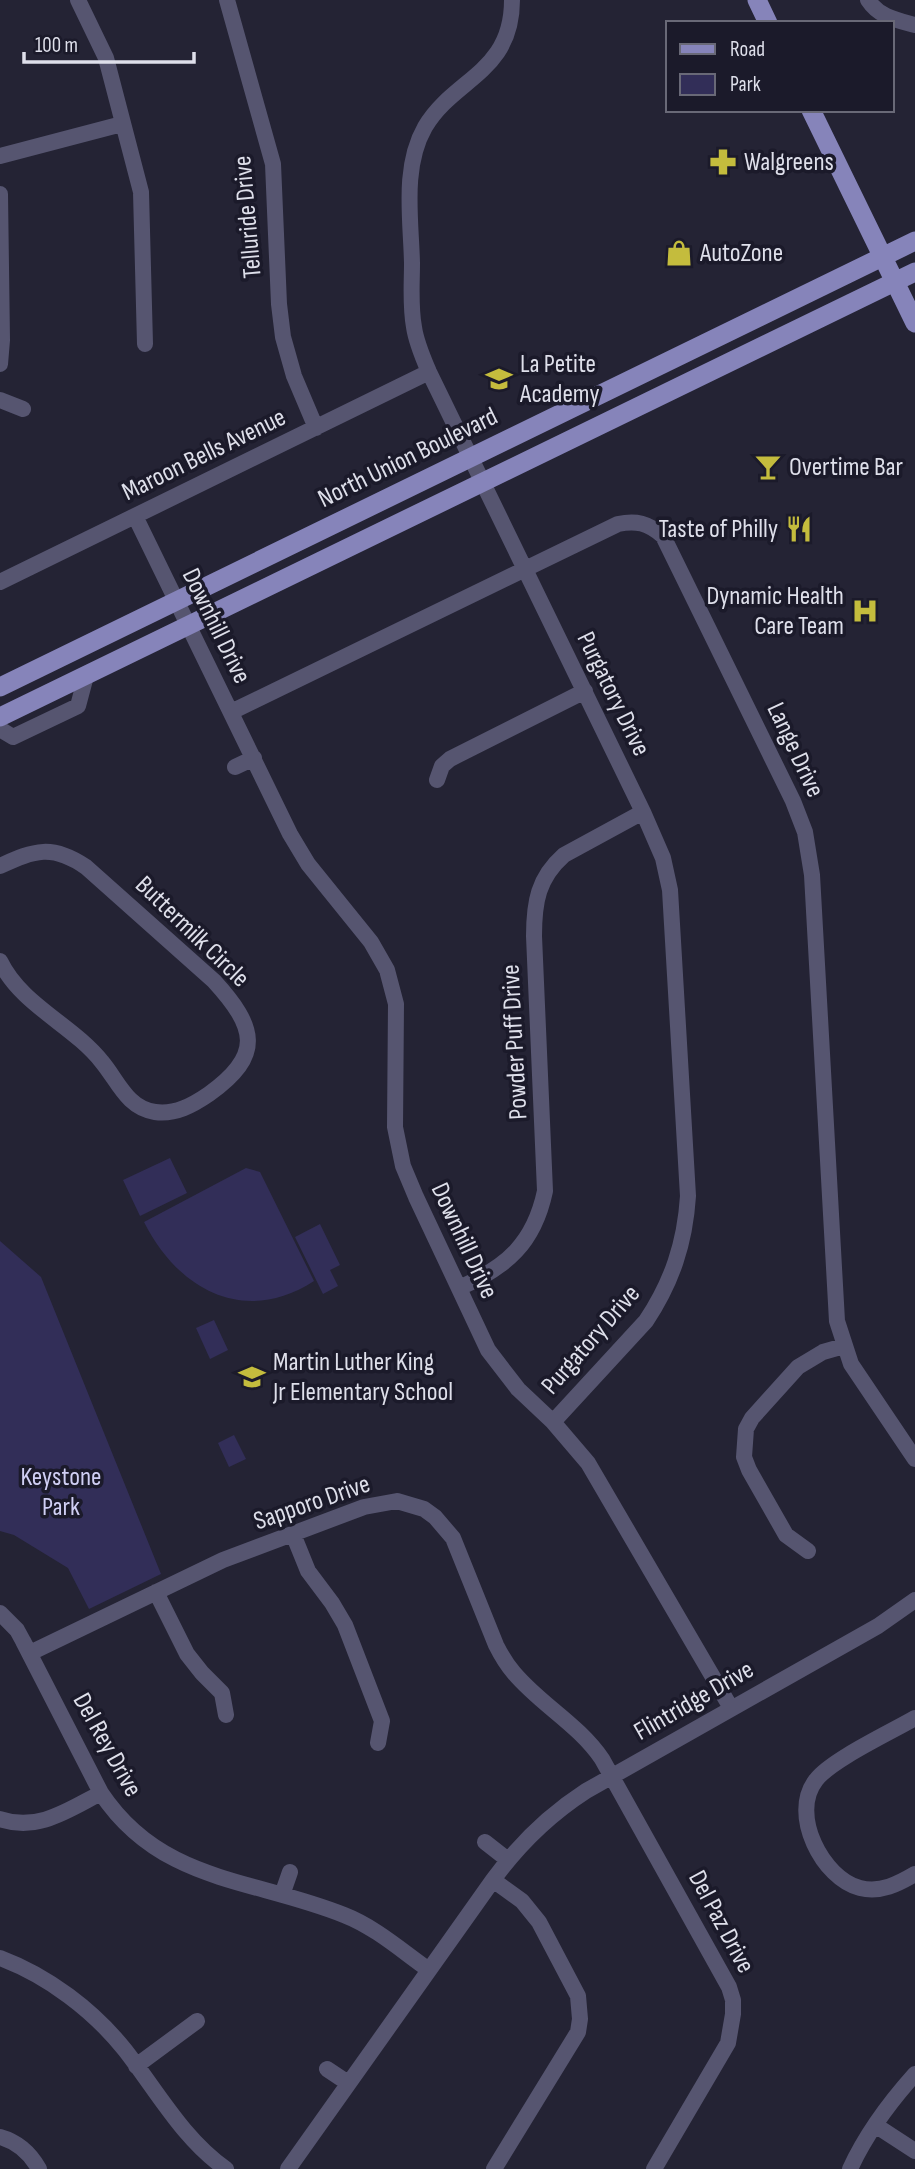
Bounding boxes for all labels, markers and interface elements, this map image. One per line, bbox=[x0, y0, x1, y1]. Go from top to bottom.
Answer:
scale bar bbox=[24, 21, 194, 65]
legend bbox=[666, 21, 894, 112]
text: 100 m bbox=[35, 33, 78, 58]
text: Road bbox=[730, 37, 765, 62]
text: Park bbox=[730, 72, 761, 97]
pharmacy icon: Walgreens bbox=[708, 147, 738, 177]
place label: Walgreens bbox=[744, 147, 834, 178]
street label: Telluride Drive bbox=[227, 154, 269, 280]
shop icon: AutoZone bbox=[664, 238, 694, 268]
place label: AutoZone bbox=[699, 238, 783, 269]
place label: La Petite Academy bbox=[519, 349, 600, 410]
school or university icon: La Petite Academy bbox=[484, 364, 514, 394]
street label: North Union Boulevard bbox=[313, 401, 503, 515]
street label: Maroon Bells Avenue bbox=[117, 402, 291, 508]
bar icon: Overtime Bar bbox=[753, 452, 783, 482]
place label: Overtime Bar bbox=[789, 452, 904, 483]
place label: Taste of Philly bbox=[659, 514, 778, 545]
restaurant icon: Taste of Philly bbox=[784, 514, 814, 544]
street label: Downhill Drive bbox=[175, 563, 257, 689]
place label: Dynamic Health Care Team bbox=[706, 581, 844, 642]
hospital icon: Dynamic Health Care Team bbox=[850, 596, 880, 626]
street label: Purgatory Drive bbox=[570, 627, 656, 761]
street label: Lange Drive bbox=[760, 698, 830, 802]
street label: Buttermilk Circle bbox=[129, 870, 255, 994]
street label: Powder Puff Drive bbox=[495, 964, 535, 1120]
street label: Downhill Drive bbox=[424, 1178, 504, 1304]
street label: Purgatory Drive bbox=[535, 1279, 647, 1401]
place label: Martin Luther King Jr Elementary School bbox=[272, 1347, 453, 1408]
school or university icon: Martin Luther King Jr Elementary School bbox=[237, 1362, 267, 1392]
park label: Keystone Park bbox=[20, 1462, 102, 1523]
street label: Sapporo Drive bbox=[250, 1469, 374, 1537]
street label: Flintridge Drive bbox=[629, 1654, 759, 1748]
street label: Del Rey Drive bbox=[66, 1688, 148, 1802]
street label: Del Paz Drive bbox=[681, 1865, 761, 1979]

